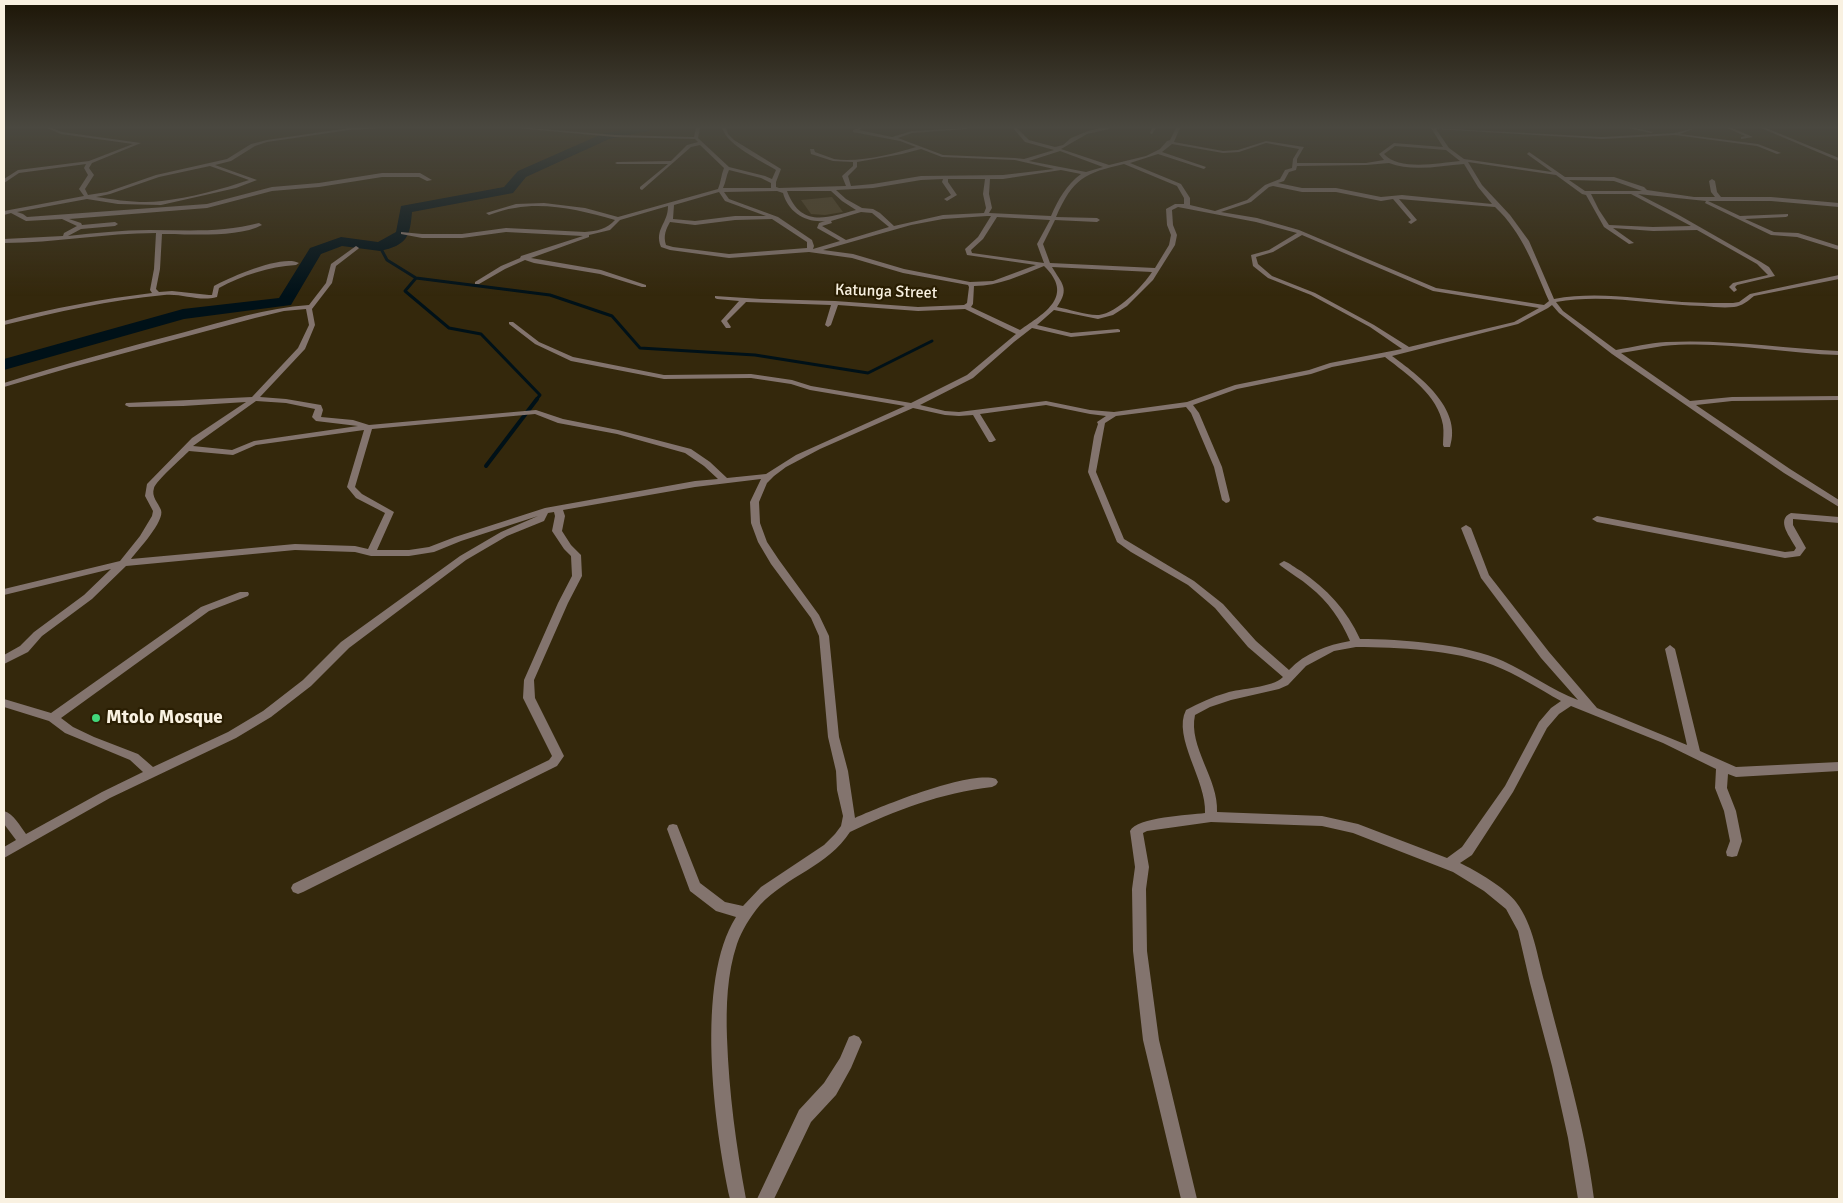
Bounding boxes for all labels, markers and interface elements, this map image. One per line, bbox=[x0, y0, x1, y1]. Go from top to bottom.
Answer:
street label: Katunga Street bbox=[835, 281, 937, 303]
place label: Mtolo Mosque bbox=[106, 707, 223, 729]
marker: Mtolo Mosque bbox=[90, 712, 102, 724]

